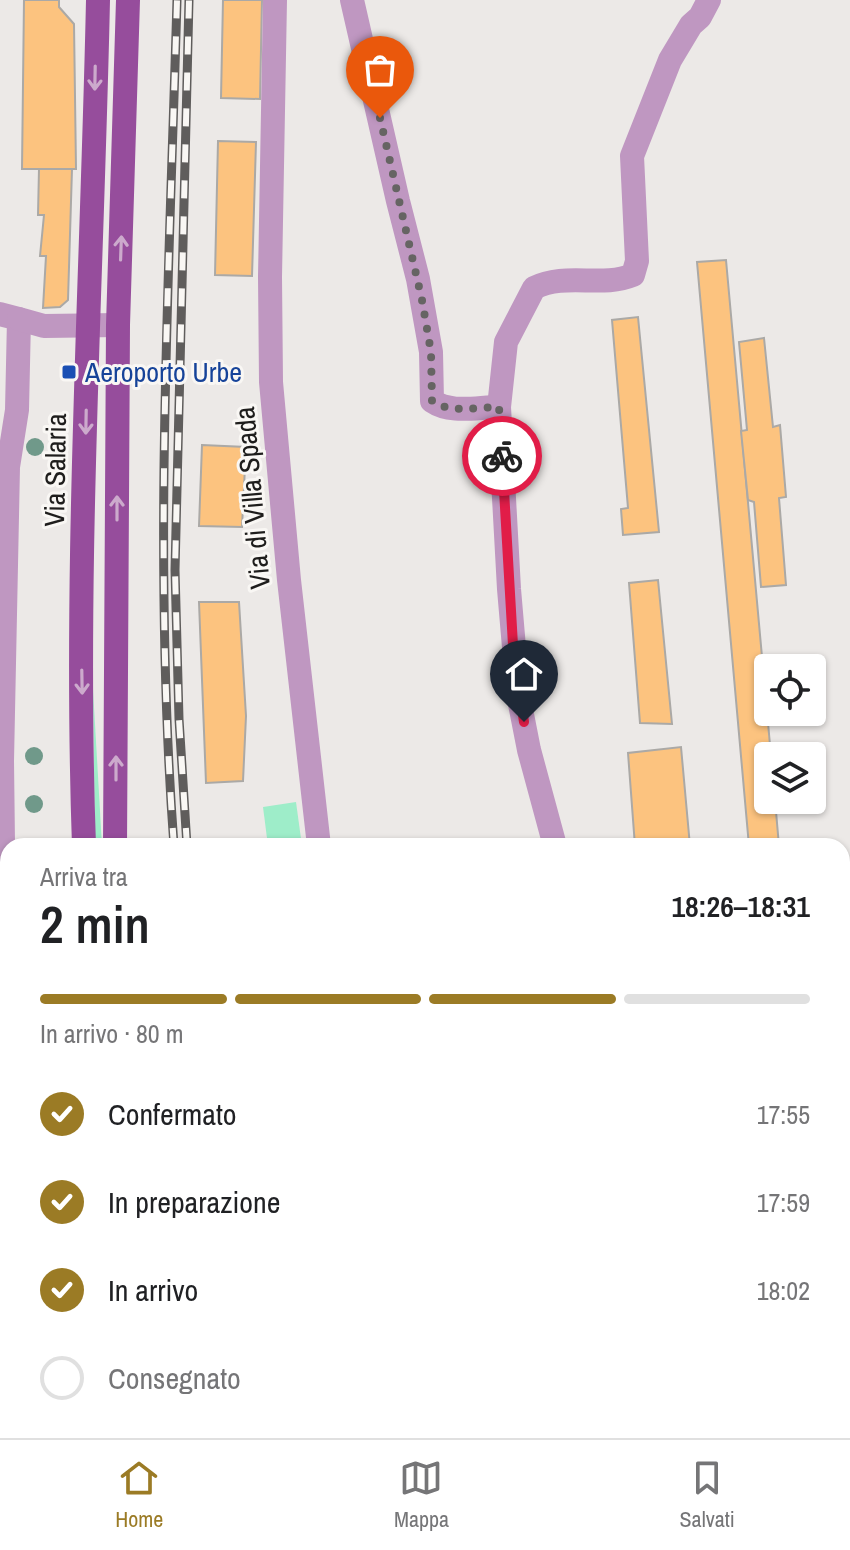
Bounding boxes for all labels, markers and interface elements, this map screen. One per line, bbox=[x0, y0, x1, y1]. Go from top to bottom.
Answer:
pin bbox=[346, 36, 414, 118]
icon: bag bbox=[358, 48, 402, 92]
one-way arrow bbox=[87, 64, 103, 91]
one-way arrow bbox=[113, 235, 128, 262]
place label: Aeroporto Urbe bbox=[84, 353, 242, 391]
marker: Aeroporto Urbe bbox=[60, 363, 78, 381]
street label: Via di Villa Spada bbox=[225, 405, 279, 591]
one-way arrow bbox=[78, 408, 93, 435]
street label: Via Salaria bbox=[35, 413, 75, 527]
courier bbox=[462, 416, 542, 496]
icon: bike bbox=[480, 434, 524, 478]
one-way arrow bbox=[109, 495, 125, 522]
pin bbox=[490, 640, 558, 722]
icon: home bbox=[502, 652, 546, 696]
map controls bbox=[754, 654, 826, 814]
button: locate bbox=[754, 654, 826, 726]
one-way arrow bbox=[74, 668, 90, 695]
button: layers bbox=[754, 742, 826, 814]
one-way arrow bbox=[108, 755, 124, 782]
text: Arriva tra bbox=[40, 859, 128, 894]
text: 18:26–18:31 bbox=[671, 886, 810, 926]
text: 2 min bbox=[40, 889, 150, 959]
text: In arrivo · 80 m bbox=[40, 1016, 183, 1051]
icon: check bbox=[40, 1092, 84, 1136]
text: Confermato bbox=[108, 1094, 237, 1134]
text: 17:55 bbox=[757, 1097, 810, 1132]
icon: check bbox=[40, 1180, 84, 1224]
text: In preparazione bbox=[108, 1182, 280, 1222]
text: 17:59 bbox=[757, 1185, 810, 1220]
icon: check bbox=[40, 1268, 84, 1312]
text: In arrivo bbox=[108, 1270, 198, 1310]
text: 18:02 bbox=[757, 1273, 810, 1308]
text: Consegnato bbox=[108, 1358, 241, 1398]
tab: Home bbox=[115, 1456, 163, 1534]
tab: Mappa bbox=[394, 1456, 449, 1534]
tab: Salvati bbox=[680, 1456, 735, 1534]

